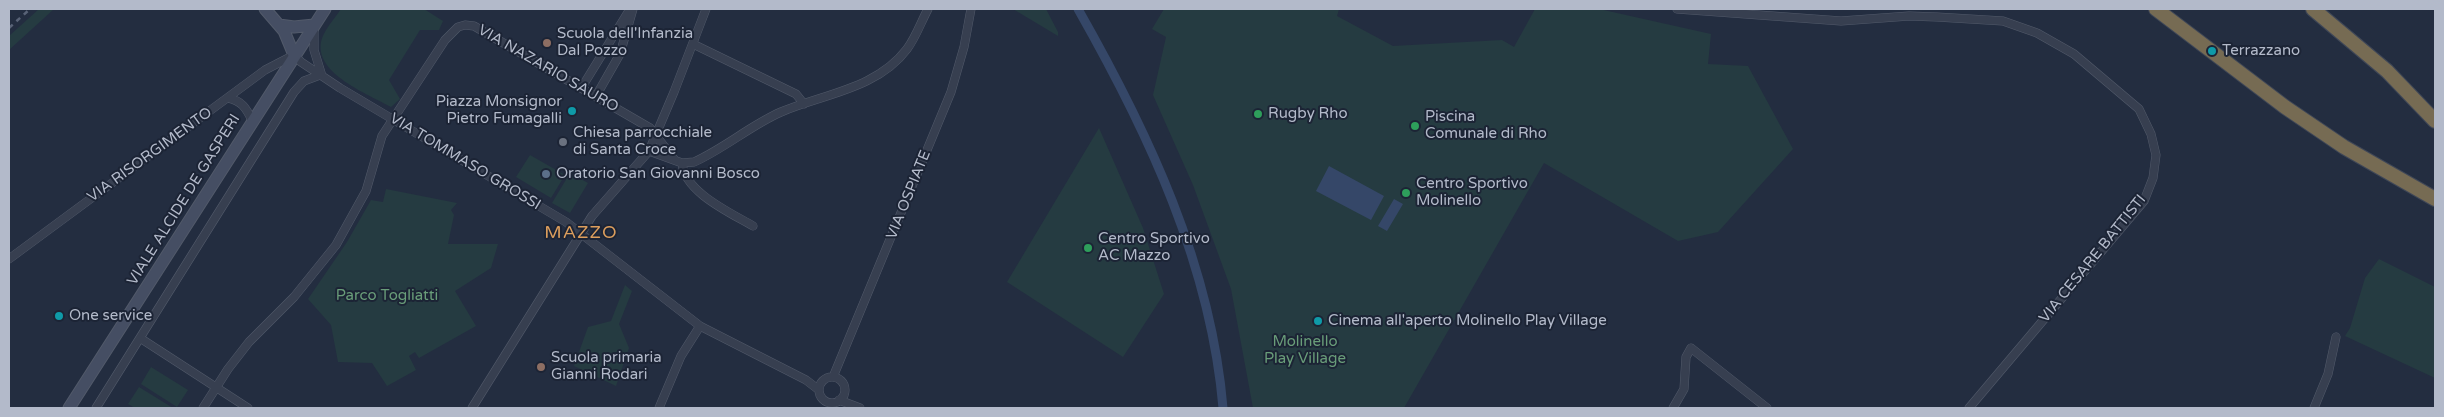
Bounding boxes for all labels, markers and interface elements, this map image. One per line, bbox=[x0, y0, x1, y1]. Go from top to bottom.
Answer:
street label: VIA NAZARIO SAURO bbox=[475, 21, 621, 117]
place label: Scuola dell'Infanzia Dal Pozzo bbox=[557, 25, 693, 60]
marker: Scuola dell'Infanzia Dal Pozzo bbox=[541, 37, 553, 49]
place label: Terrazzano bbox=[2222, 42, 2300, 60]
marker: Terrazzano bbox=[2206, 45, 2218, 57]
place label: Piazza Monsignor Pietro Fumagalli bbox=[436, 93, 562, 128]
street label: VIA RISORGIMENTO bbox=[84, 104, 216, 206]
marker: Piazza Monsignor Pietro Fumagalli bbox=[566, 105, 578, 117]
place label: Rugby Rho bbox=[1268, 105, 1348, 123]
marker: Rugby Rho bbox=[1252, 108, 1264, 120]
place label: Piscina Comunale di Rho bbox=[1425, 108, 1547, 143]
street label: VIA TOMMASO GROSSI bbox=[386, 110, 544, 214]
street label: VIALE ALCIDE DE GASPERI bbox=[124, 111, 244, 289]
marker: Piscina Comunale di Rho bbox=[1409, 120, 1421, 132]
place label: Chiesa parrocchiale di Santa Croce bbox=[573, 124, 712, 159]
marker: Chiesa parrocchiale di Santa Croce bbox=[557, 136, 569, 148]
street label: VIA OSPIATE bbox=[883, 148, 935, 242]
place label: Oratorio San Giovanni Bosco bbox=[556, 165, 760, 183]
marker: Oratorio San Giovanni Bosco bbox=[540, 168, 552, 180]
place label: Centro Sportivo Molinello bbox=[1416, 175, 1528, 210]
marker: Centro Sportivo Molinello bbox=[1400, 187, 1412, 199]
street label: VIA CESARE BATTISTI bbox=[2036, 191, 2150, 327]
district label: MAZZO bbox=[544, 222, 618, 244]
place label: Centro Sportivo AC Mazzo bbox=[1098, 230, 1210, 265]
marker: Centro Sportivo AC Mazzo bbox=[1082, 242, 1094, 254]
park label: Parco Togliatti bbox=[336, 287, 438, 305]
place label: One service bbox=[69, 307, 152, 325]
marker: One service bbox=[53, 310, 65, 322]
place label: Cinema all'aperto Molinello Play Village bbox=[1328, 312, 1607, 330]
marker: Cinema all'aperto Molinello Play Village bbox=[1312, 315, 1324, 327]
park label: Molinello Play Village bbox=[1264, 333, 1346, 368]
place label: Scuola primaria Gianni Rodari bbox=[551, 349, 662, 384]
marker: Scuola primaria Gianni Rodari bbox=[535, 361, 547, 373]

